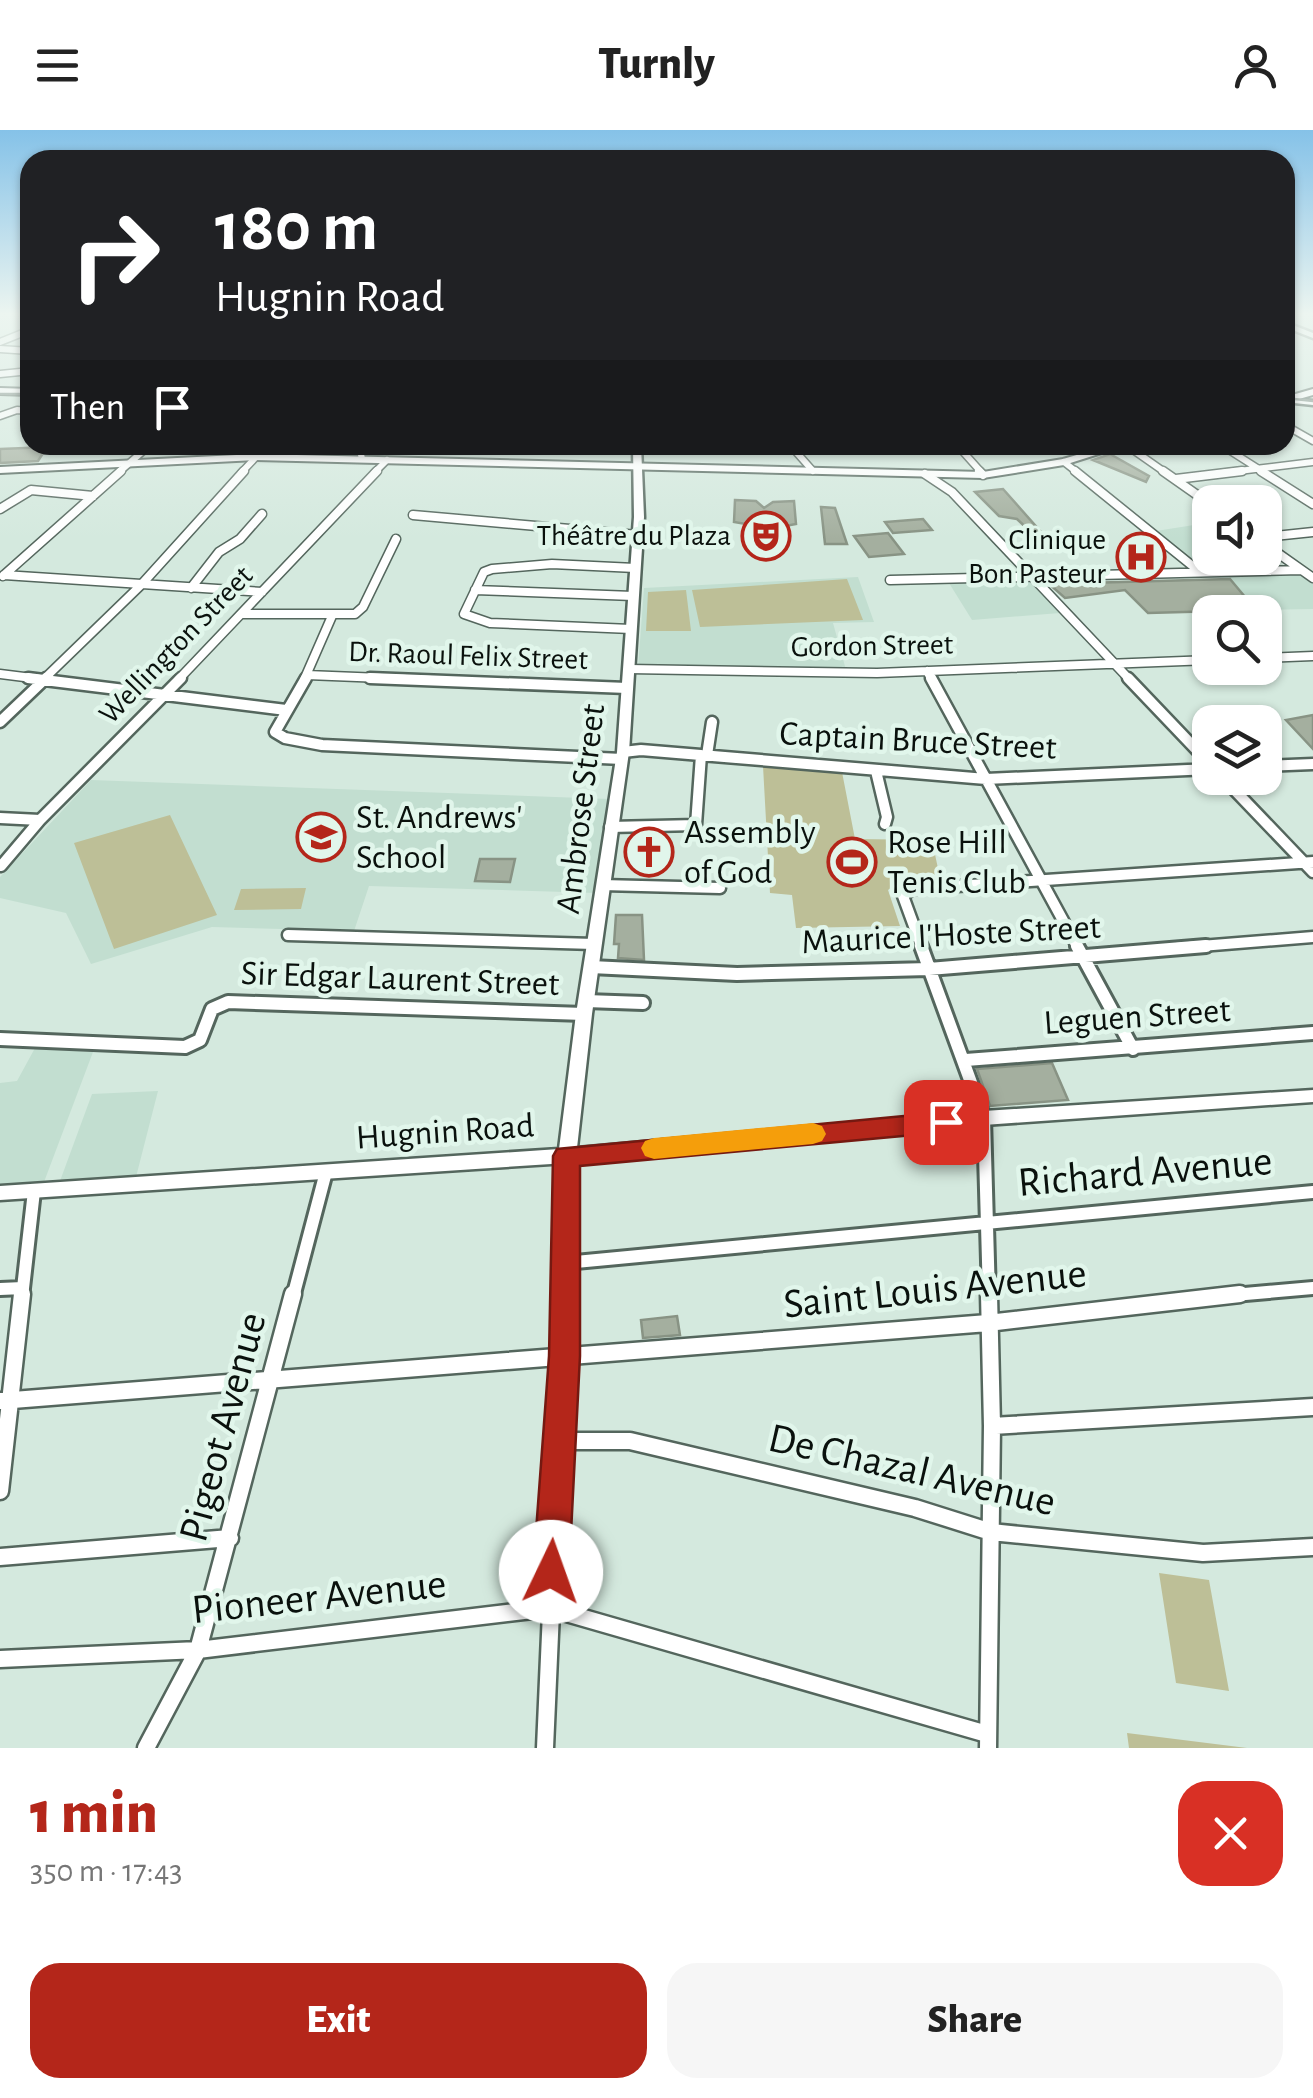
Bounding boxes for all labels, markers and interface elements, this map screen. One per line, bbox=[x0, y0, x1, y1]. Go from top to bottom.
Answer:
icon: menu bbox=[30, 38, 85, 93]
icon: person bbox=[1228, 38, 1283, 93]
text: Turnly bbox=[598, 42, 715, 87]
icon: right bbox=[50, 190, 180, 320]
text: 180 m bbox=[215, 193, 378, 263]
text: Hugnin Road bbox=[215, 275, 444, 320]
icon: arrive bbox=[145, 380, 200, 435]
text: Then bbox=[50, 389, 125, 427]
map controls bbox=[1192, 485, 1282, 795]
button: sound bbox=[1192, 485, 1282, 575]
theatre icon: Théâtre du Plaza bbox=[740, 510, 792, 562]
place label: Théâtre du Plaza bbox=[536, 521, 731, 551]
place label: Clinique Bon Pasteur bbox=[968, 525, 1106, 589]
hospital icon: Clinique Bon Pasteur bbox=[1115, 531, 1167, 583]
street label: Wellington Street bbox=[94, 560, 259, 730]
button: search bbox=[1192, 595, 1282, 685]
street label: Gordon Street bbox=[790, 630, 954, 662]
street label: Dr. Raoul Felix Street bbox=[348, 637, 589, 675]
street label: Ambrose Street bbox=[551, 702, 611, 916]
button: layers bbox=[1192, 705, 1282, 795]
street label: Captain Bruce Street bbox=[779, 716, 1057, 766]
place label: St. Andrews' School bbox=[356, 800, 522, 875]
school or university icon: St. Andrews' School bbox=[295, 811, 347, 863]
place label: Assembly of God bbox=[684, 815, 816, 890]
place label: Rose Hill Tenis Club bbox=[887, 825, 1026, 900]
church icon: Assembly of God bbox=[623, 826, 675, 878]
sports icon: Rose Hill Tenis Club bbox=[826, 836, 878, 888]
street label: Maurice I'Hoste Street bbox=[800, 910, 1102, 960]
street label: Sir Edgar Laurent Street bbox=[240, 956, 560, 1002]
street label: Leguen Street bbox=[1042, 993, 1232, 1041]
pin bbox=[904, 1080, 989, 1165]
icon: arrive bbox=[919, 1095, 974, 1150]
street label: Hugnin Road bbox=[355, 1108, 535, 1156]
street label: Richard Avenue bbox=[1016, 1140, 1274, 1204]
street label: Saint Louis Avenue bbox=[781, 1252, 1089, 1326]
street label: Pigeot Avenue bbox=[172, 1308, 274, 1546]
street label: De Chazal Avenue bbox=[765, 1417, 1059, 1523]
position arrow bbox=[499, 1520, 603, 1624]
street label: Pioneer Avenue bbox=[190, 1563, 448, 1631]
button: close bbox=[1178, 1781, 1283, 1886]
text: 1 min bbox=[30, 1784, 158, 1844]
text: 350 m · 17:43 bbox=[30, 1855, 182, 1887]
button: Exit bbox=[30, 1963, 647, 2078]
button: Share bbox=[667, 1963, 1283, 2078]

